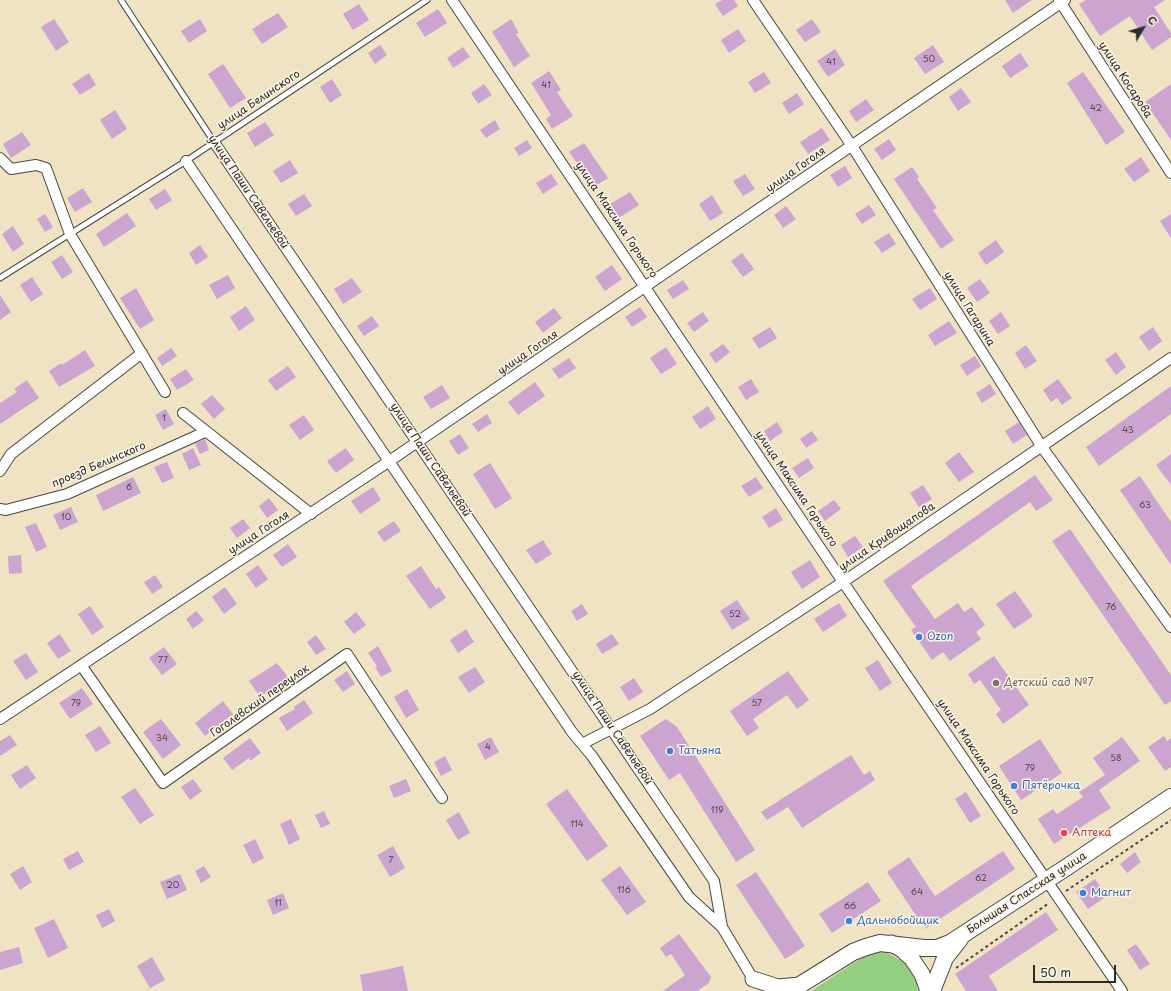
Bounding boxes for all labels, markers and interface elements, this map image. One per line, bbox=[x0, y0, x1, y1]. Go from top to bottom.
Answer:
north arrow bbox=[1123, 8, 1163, 48]
text: С bbox=[1144, 12, 1162, 29]
street label: улица Косарова bbox=[1095, 39, 1155, 121]
house number: 50 bbox=[923, 55, 935, 65]
house number: 41 bbox=[826, 58, 836, 68]
street label: улица Белинского bbox=[215, 67, 303, 133]
house number: 41 bbox=[541, 81, 551, 91]
house number: 42 bbox=[1090, 104, 1102, 114]
street label: улица Паши Савельевой bbox=[205, 133, 291, 251]
street label: улица Гоголя bbox=[764, 145, 828, 195]
street label: улица Максима Горького bbox=[572, 159, 660, 281]
street label: улица Гагарина bbox=[941, 269, 997, 349]
street label: улица Гоголя bbox=[495, 328, 561, 378]
street label: улица Паши Савельевой bbox=[387, 401, 473, 519]
house number: 1 bbox=[162, 414, 166, 424]
house number: 43 bbox=[1122, 426, 1134, 436]
street label: улица Максима Горького bbox=[752, 428, 840, 550]
street label: проезд Белинского bbox=[50, 439, 148, 491]
house number: 6 bbox=[126, 483, 132, 493]
street label: улица Кривощапова bbox=[836, 500, 938, 574]
house number: 63 bbox=[1139, 501, 1151, 511]
street label: улица Гоголя bbox=[226, 508, 292, 558]
house number: 10 bbox=[61, 513, 71, 523]
house number: 76 bbox=[1106, 603, 1116, 613]
house number: 52 bbox=[729, 610, 741, 620]
place label: Ozon bbox=[927, 630, 953, 644]
marker: Ozon bbox=[914, 632, 924, 642]
house number: 77 bbox=[158, 656, 168, 666]
street label: Гоголевский переулок bbox=[208, 662, 312, 740]
street label: улица Паши Савельевой bbox=[569, 669, 655, 787]
place label: Детский сад №7 bbox=[1004, 676, 1094, 690]
marker: Детский сад №7 bbox=[991, 678, 1001, 688]
street label: улица Максима Горького bbox=[934, 696, 1022, 818]
house number: 79 bbox=[71, 699, 81, 709]
house number: 57 bbox=[752, 699, 762, 709]
house number: 34 bbox=[156, 734, 168, 744]
house number: 4 bbox=[485, 743, 491, 753]
place label: Татьяна bbox=[678, 744, 721, 758]
marker: Татьяна bbox=[665, 746, 675, 756]
house number: 58 bbox=[1110, 754, 1122, 764]
house number: 79 bbox=[1025, 764, 1035, 774]
place label: Пятёрочка bbox=[1022, 779, 1080, 793]
marker: Пятёрочка bbox=[1009, 781, 1019, 791]
house number: 119 bbox=[711, 806, 723, 816]
house number: 114 bbox=[570, 820, 584, 830]
place label: Аптека bbox=[1072, 826, 1111, 840]
marker: Аптека bbox=[1059, 828, 1069, 838]
street label: Большая Спасская улица bbox=[965, 849, 1089, 937]
house number: 7 bbox=[388, 856, 394, 866]
house number: 62 bbox=[975, 874, 987, 884]
house number: 20 bbox=[167, 881, 179, 891]
house number: 116 bbox=[617, 886, 631, 896]
place label: Магнит bbox=[1091, 886, 1131, 900]
house number: 64 bbox=[911, 888, 923, 898]
marker: Магнит bbox=[1078, 888, 1088, 898]
house number: 11 bbox=[274, 899, 282, 909]
house number: 66 bbox=[844, 902, 856, 912]
place label: Дальнобойщик bbox=[857, 914, 939, 928]
marker: Дальнобойщик bbox=[844, 916, 854, 926]
scale bar bbox=[1035, 957, 1118, 983]
text: 50 m bbox=[1040, 963, 1071, 981]

